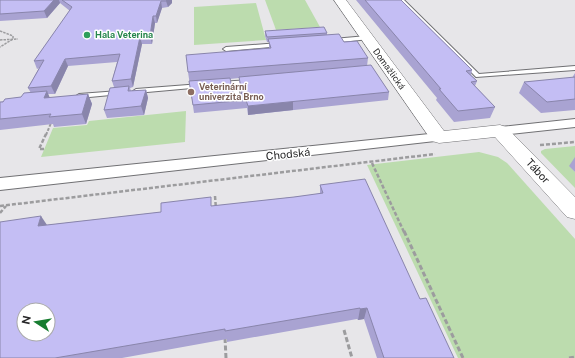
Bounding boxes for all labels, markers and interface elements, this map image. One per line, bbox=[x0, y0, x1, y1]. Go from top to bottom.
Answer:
place label: Hala Veterina bbox=[95, 29, 153, 40]
marker: Hala Veterina bbox=[82, 30, 92, 40]
street label: Domažlická bbox=[371, 46, 408, 91]
place label: Veterinární univerzita Brno bbox=[199, 81, 264, 102]
marker: Veterinární univerzita Brno bbox=[186, 87, 196, 97]
street label: Chodská bbox=[265, 146, 311, 162]
street label: Tábor bbox=[524, 156, 552, 186]
north arrow bbox=[16, 302, 56, 342]
text: N bbox=[19, 314, 33, 325]

